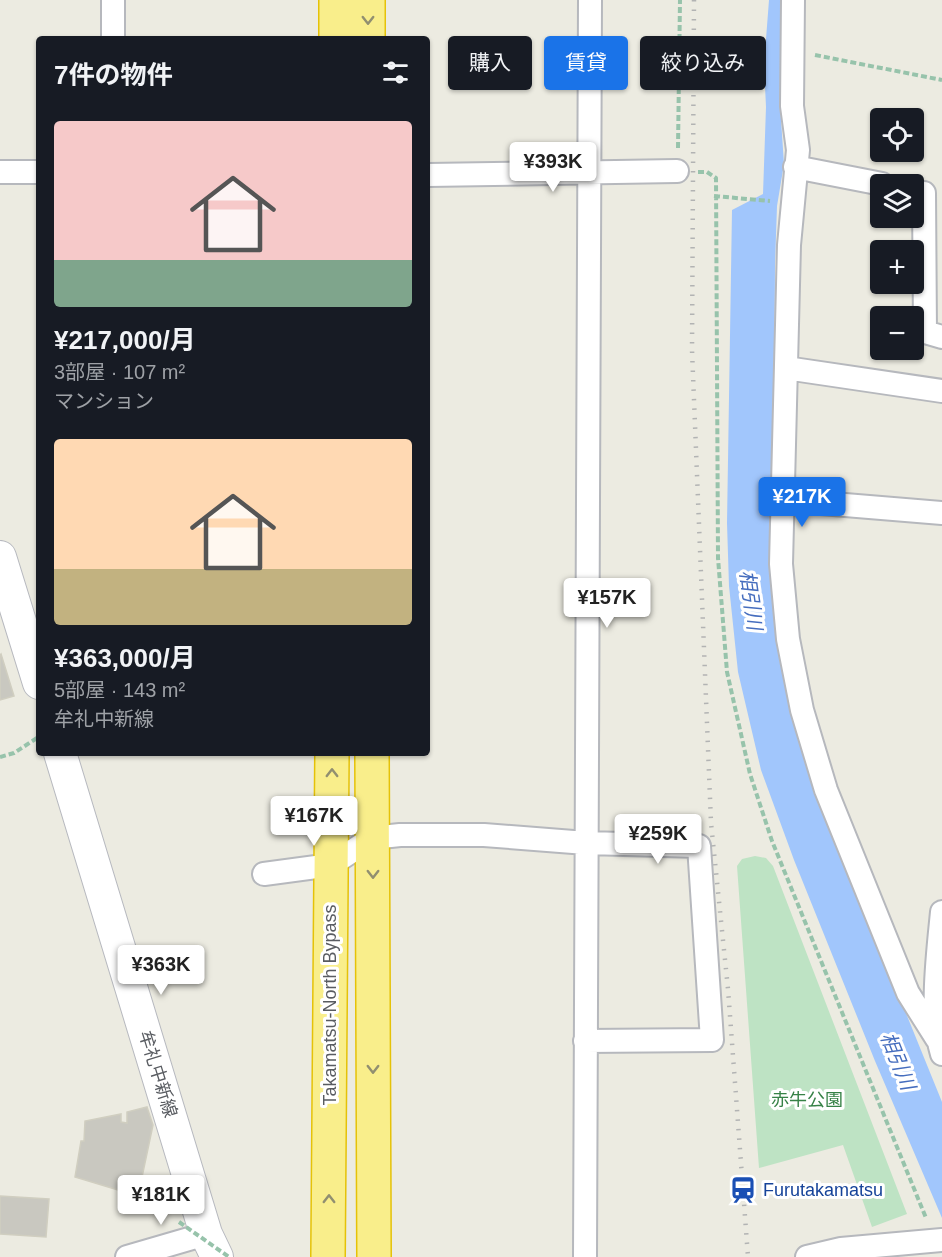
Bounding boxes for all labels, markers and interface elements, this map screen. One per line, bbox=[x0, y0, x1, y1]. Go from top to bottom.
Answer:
one-way arrow bbox=[362, 15, 374, 24]
chip: 購入 bbox=[448, 36, 532, 90]
chip: 賃貸 bbox=[544, 36, 628, 90]
chip: 絞り込み bbox=[640, 36, 766, 90]
icon: filters bbox=[379, 56, 412, 89]
text: 7件の物件 bbox=[54, 60, 172, 90]
map controls bbox=[870, 108, 924, 360]
button: locate bbox=[870, 108, 924, 162]
pin: ¥393K bbox=[511, 142, 595, 193]
text: ¥393K bbox=[524, 150, 582, 172]
icon: home bbox=[179, 160, 287, 268]
button: layers bbox=[870, 174, 924, 228]
button: + bbox=[870, 240, 924, 294]
button: − bbox=[870, 306, 924, 360]
text: ¥217,000/月 bbox=[54, 325, 196, 355]
text: 3部屋 · 107 m² bbox=[54, 361, 185, 383]
text: マンション bbox=[54, 390, 154, 412]
pin: ¥217K bbox=[760, 477, 844, 528]
icon: home bbox=[179, 478, 287, 586]
text: ¥217K bbox=[773, 485, 831, 507]
water label: 相引川 bbox=[736, 569, 766, 633]
pin: ¥157K bbox=[565, 578, 649, 629]
text: ¥157K bbox=[578, 586, 636, 608]
text: ¥363,000/月 bbox=[54, 643, 196, 673]
text: 5部屋 · 143 m² bbox=[54, 679, 185, 701]
text: 牟礼中新線 bbox=[54, 708, 154, 730]
one-way arrow bbox=[326, 768, 338, 777]
pin: ¥167K bbox=[272, 796, 356, 847]
text: ¥167K bbox=[285, 804, 343, 826]
pin: ¥259K bbox=[616, 814, 700, 865]
text: ¥259K bbox=[629, 822, 687, 844]
one-way arrow bbox=[366, 870, 379, 879]
street label: Takamatsu-North Bypass bbox=[320, 904, 340, 1106]
pin: ¥363K bbox=[119, 945, 203, 996]
text: ¥363K bbox=[132, 953, 190, 975]
street label: 牟礼中新線 bbox=[135, 1028, 181, 1120]
water label: 相引川 bbox=[877, 1029, 920, 1095]
one-way arrow bbox=[367, 1065, 379, 1074]
park label: 赤牛公園 bbox=[771, 1090, 843, 1110]
pin: ¥181K bbox=[119, 1175, 203, 1226]
station icon: Furutakamatsu bbox=[728, 1175, 758, 1205]
place label: Furutakamatsu bbox=[763, 1180, 883, 1200]
text: ¥181K bbox=[132, 1183, 190, 1205]
one-way arrow bbox=[322, 1194, 335, 1203]

